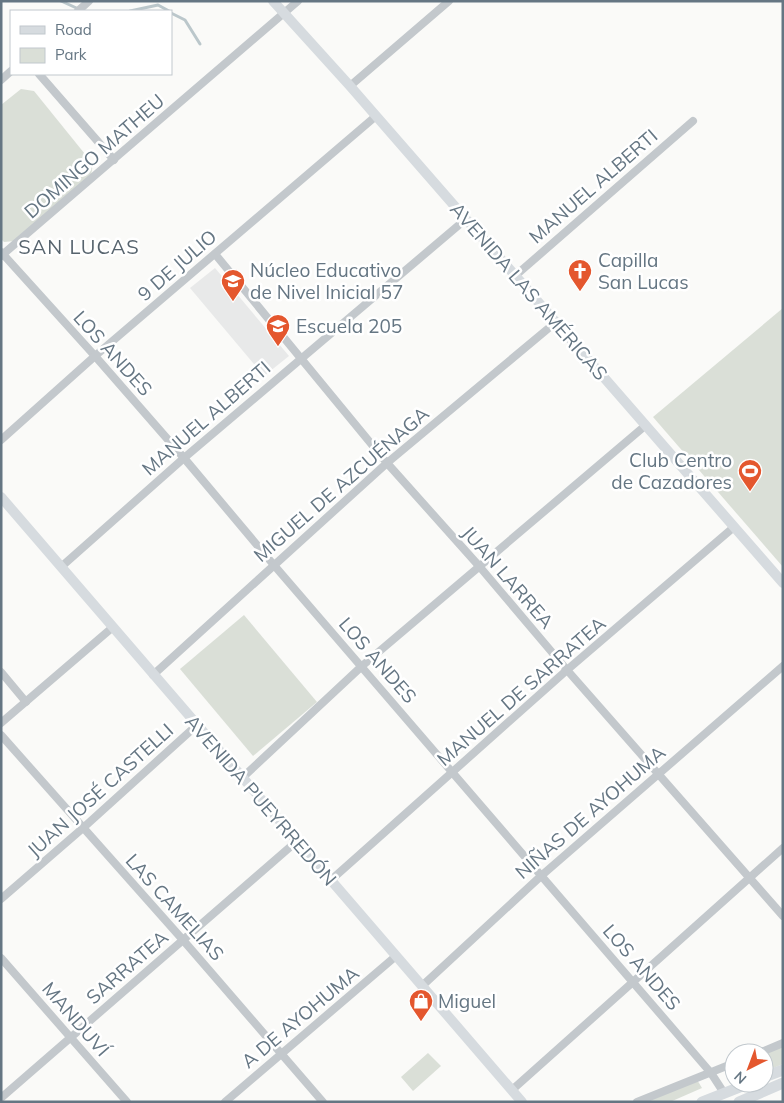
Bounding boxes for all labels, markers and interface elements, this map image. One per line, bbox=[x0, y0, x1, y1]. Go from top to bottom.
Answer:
legend bbox=[10, 10, 172, 75]
text: Road bbox=[55, 20, 92, 39]
text: Park bbox=[55, 45, 87, 64]
street label: DOMINGO MATHEU bbox=[19, 89, 169, 223]
street label: MANUEL ALBERTI bbox=[524, 124, 662, 248]
street label: AVENIDA LAS AMÉRICAS bbox=[445, 197, 613, 385]
street label: 9 DE JULIO bbox=[133, 224, 221, 306]
district label: SAN LUCAS bbox=[18, 234, 140, 259]
place label: Capilla San Lucas bbox=[598, 248, 689, 294]
place label: Núcleo Educativo de Nivel Inicial 57 bbox=[250, 258, 403, 304]
church icon: Capilla San Lucas bbox=[567, 258, 593, 292]
school or university icon: Núcleo Educativo de Nivel Inicial 57 bbox=[220, 268, 246, 302]
street label: LOS ANDES bbox=[69, 305, 157, 401]
school or university icon: Escuela 205 bbox=[265, 313, 291, 347]
place label: Escuela 205 bbox=[296, 314, 402, 338]
street label: MANUEL ALBERTI bbox=[137, 356, 275, 480]
street label: MIGUEL DE AZCUÉNAGA bbox=[248, 401, 434, 567]
place label: Club Centro de Cazadores bbox=[611, 448, 732, 494]
sports icon: Club Centro de Cazadores bbox=[737, 458, 763, 492]
street label: JUAN LARREA bbox=[457, 521, 559, 633]
street label: MANUEL DE SARRATEA bbox=[432, 611, 610, 771]
street label: LOS ANDES bbox=[334, 612, 422, 708]
street label: AVENIDA PUEYRREDÓN bbox=[180, 709, 342, 891]
street label: JUAN JOSÉ CASTELLI bbox=[22, 718, 178, 862]
street label: NIÑAS DE AYOHUMA bbox=[510, 740, 670, 884]
street label: LAS CAMELIAS bbox=[121, 849, 229, 965]
street label: LOS ANDES bbox=[598, 919, 686, 1015]
street label: SARRATEA bbox=[81, 925, 173, 1009]
street label: A DE AYOHUMA bbox=[236, 961, 364, 1073]
street label: MANDUVÍ bbox=[37, 977, 116, 1062]
shop icon: Miguel bbox=[408, 988, 434, 1022]
place label: Miguel bbox=[438, 989, 496, 1013]
north arrow bbox=[724, 1043, 774, 1093]
text: N bbox=[730, 1067, 750, 1088]

